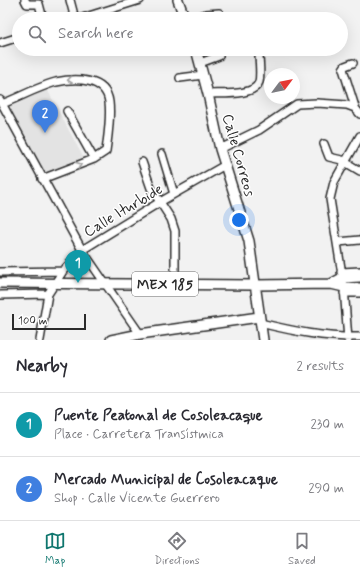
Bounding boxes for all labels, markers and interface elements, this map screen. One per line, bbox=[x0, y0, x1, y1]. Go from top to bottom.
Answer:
search box bbox=[12, 12, 348, 56]
icon: search bbox=[26, 23, 48, 45]
text: Search here bbox=[58, 24, 134, 44]
north arrow bbox=[264, 68, 300, 104]
one-way arrow bbox=[67, 76, 73, 85]
pin: 2 bbox=[32, 100, 58, 133]
street label: Calle Correos bbox=[217, 112, 259, 199]
one-way arrow bbox=[75, 162, 82, 170]
street label: Calle Iturbide bbox=[80, 179, 167, 242]
your location bbox=[229, 210, 249, 230]
pin: 1 bbox=[65, 250, 91, 283]
road number: MEX 185 bbox=[132, 272, 198, 296]
scale bar bbox=[12, 312, 86, 331]
text: 100 m bbox=[18, 314, 48, 328]
text: Nearby bbox=[16, 355, 68, 377]
text: 2 results bbox=[297, 358, 344, 375]
text: Puente Peatonal de Cosoleacaque bbox=[54, 406, 263, 426]
text: 1 bbox=[26, 416, 32, 433]
text: 230 m bbox=[310, 416, 344, 433]
text: Place · Carretera Transístmica bbox=[54, 426, 224, 443]
text: Mercado Municipal de Cosoleacaque bbox=[54, 470, 278, 490]
text: 2 bbox=[26, 480, 32, 497]
text: 290 m bbox=[308, 480, 344, 497]
text: Shop · Calle Vicente Guerrero bbox=[54, 490, 220, 507]
tab: Map bbox=[44, 530, 66, 568]
tab: Directions bbox=[154, 530, 200, 568]
tab: Saved bbox=[288, 530, 316, 568]

